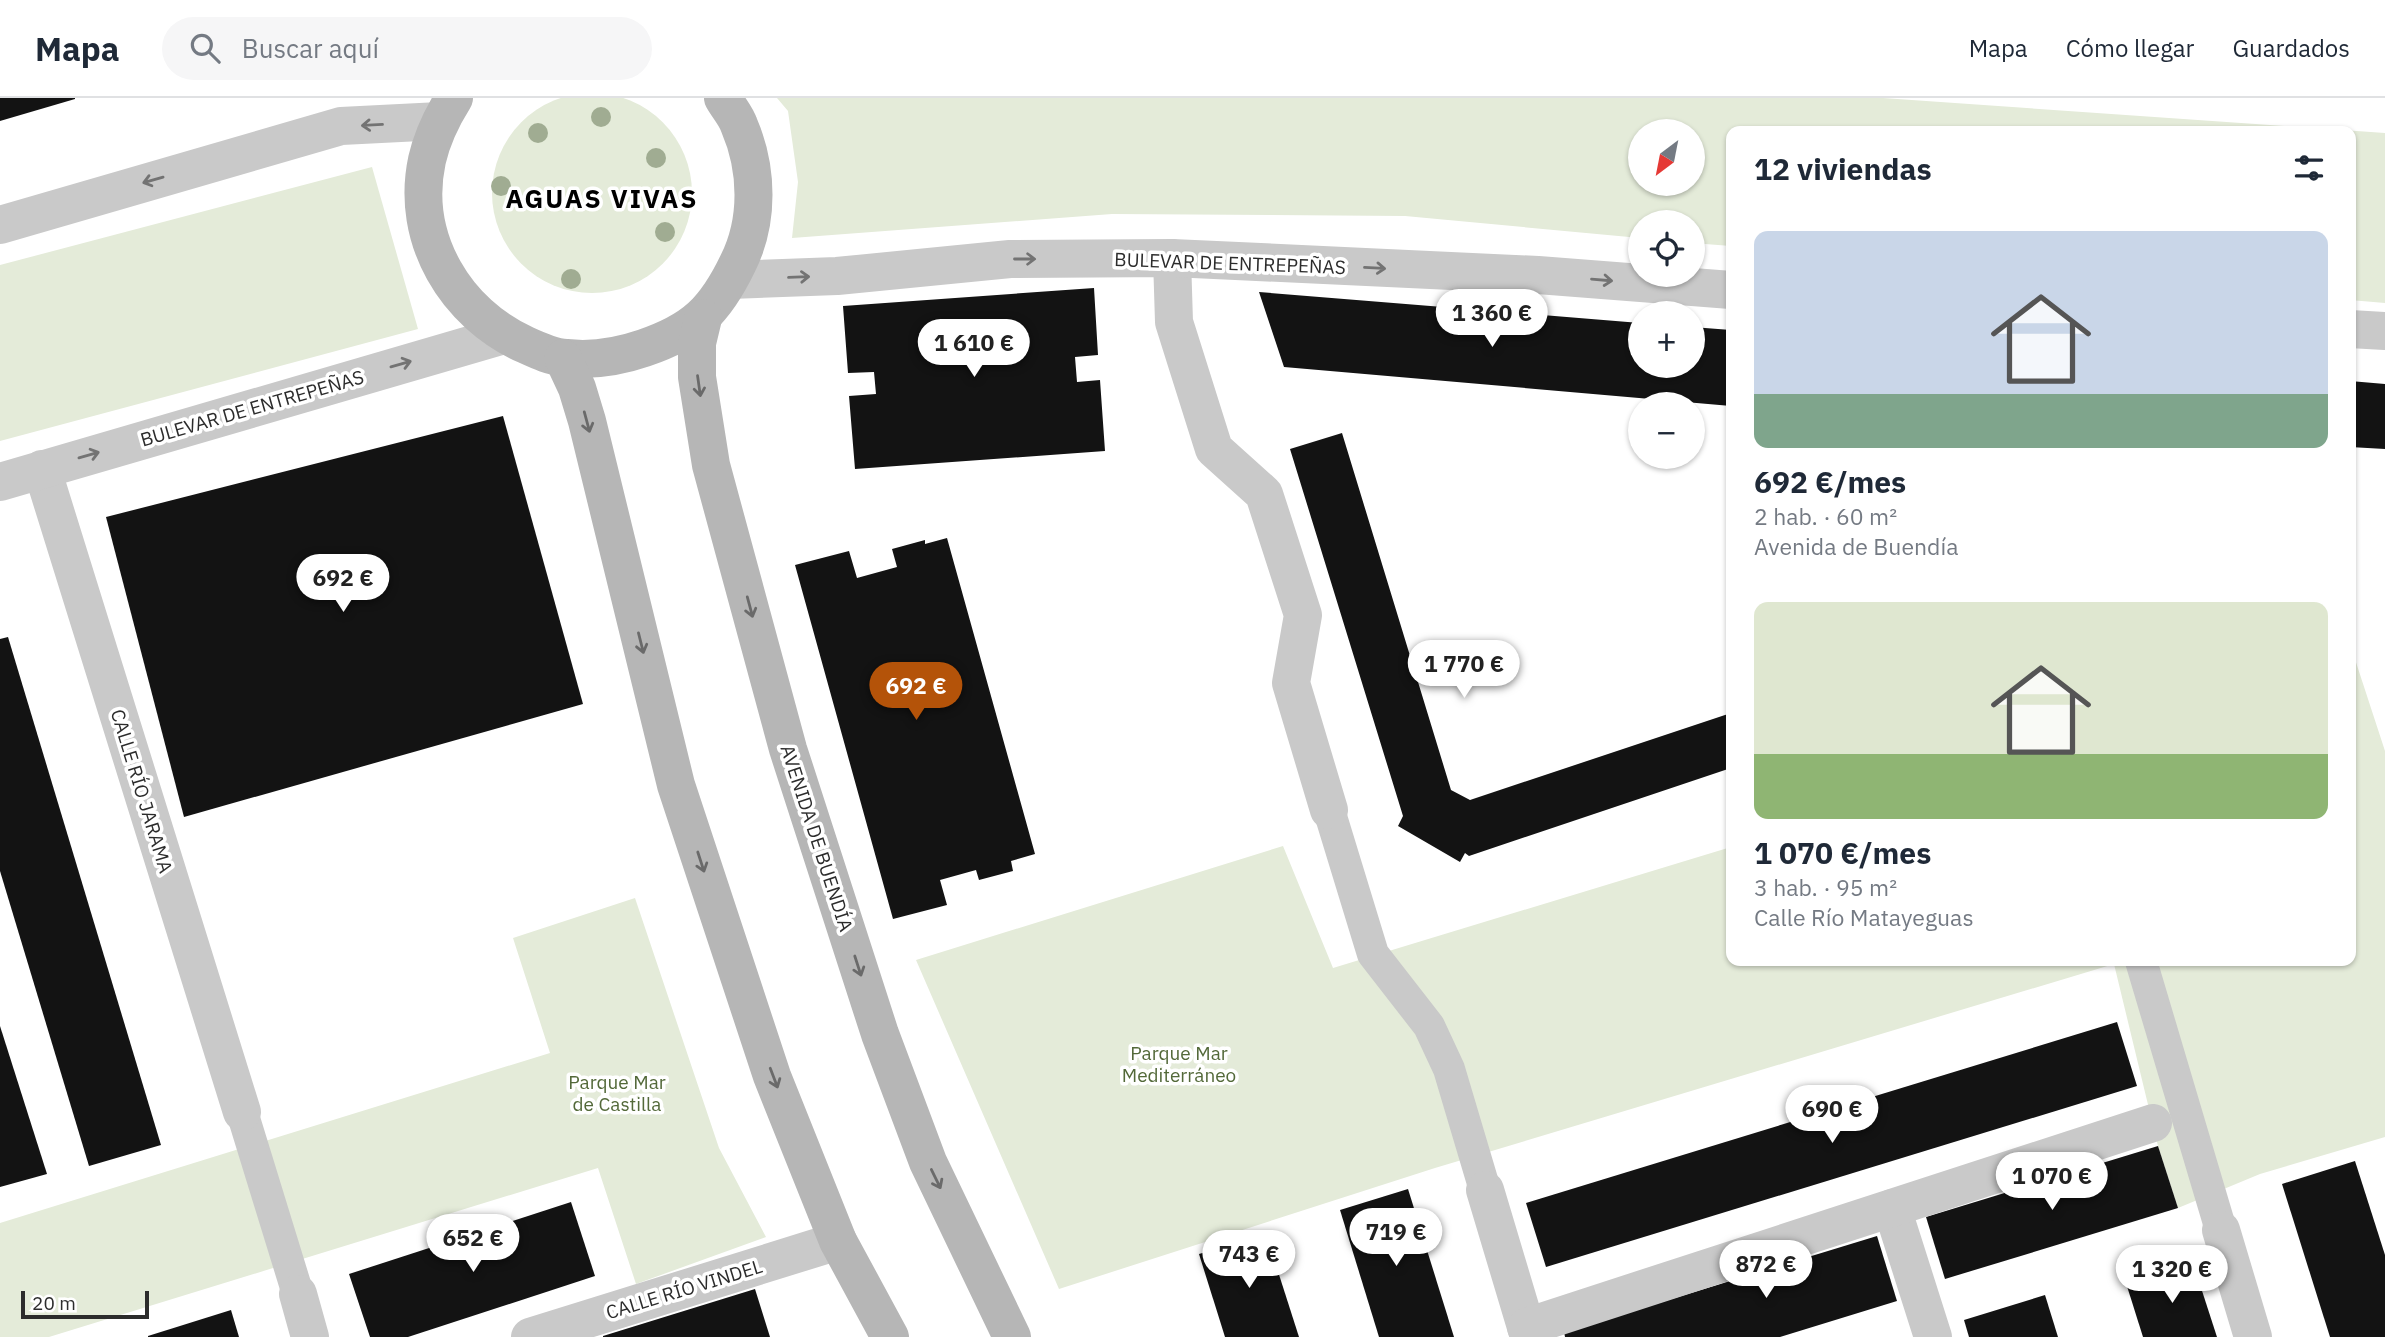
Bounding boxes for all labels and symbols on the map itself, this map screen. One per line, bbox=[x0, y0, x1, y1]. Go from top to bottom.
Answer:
one-way arrow bbox=[361, 118, 384, 131]
north arrow bbox=[1628, 119, 1704, 196]
one-way arrow bbox=[142, 175, 164, 188]
district label: AGUAS VIVAS bbox=[506, 181, 698, 215]
street label: BULEVAR DE ENTREPEÑAS bbox=[1114, 247, 1346, 279]
one-way arrow bbox=[1013, 252, 1036, 266]
one-way arrow bbox=[1363, 261, 1386, 274]
one-way arrow bbox=[787, 271, 810, 284]
one-way arrow bbox=[1590, 274, 1613, 287]
pin: 1 360 € bbox=[1427, 289, 1557, 349]
pin: 1 610 € bbox=[909, 320, 1039, 379]
one-way arrow bbox=[389, 357, 412, 370]
street label: BULEVAR DE ENTREPEÑAS bbox=[137, 365, 367, 451]
one-way arrow bbox=[692, 374, 705, 397]
one-way arrow bbox=[581, 410, 594, 433]
one-way arrow bbox=[78, 448, 100, 461]
pin: 692 € bbox=[294, 554, 392, 614]
one-way arrow bbox=[744, 595, 757, 618]
one-way arrow bbox=[635, 631, 648, 654]
pin: 1 770 € bbox=[1399, 640, 1529, 700]
pin: 692 € bbox=[867, 662, 965, 722]
street label: CALLE RÍO JARAMA bbox=[106, 706, 178, 876]
street label: AVENIDA DE BUENDÍA bbox=[775, 742, 859, 934]
one-way arrow bbox=[696, 851, 709, 873]
one-way arrow bbox=[853, 954, 865, 976]
park label: Parque Mar Mediterráneo bbox=[1122, 1041, 1236, 1087]
one-way arrow bbox=[768, 1067, 781, 1088]
park label: Parque Mar de Castilla bbox=[568, 1070, 666, 1116]
pin: 690 € bbox=[1783, 1086, 1881, 1145]
pin: 1 070 € bbox=[1987, 1152, 2117, 1212]
one-way arrow bbox=[930, 1168, 944, 1189]
pin: 719 € bbox=[1347, 1208, 1445, 1268]
pin: 652 € bbox=[424, 1214, 522, 1274]
pin: 743 € bbox=[1200, 1230, 1298, 1290]
pin: 872 € bbox=[1717, 1240, 1815, 1300]
pin: 1 320 € bbox=[2107, 1246, 2237, 1305]
street label: CALLE RÍO VINDEL bbox=[603, 1254, 765, 1324]
scale bar bbox=[21, 1288, 149, 1320]

